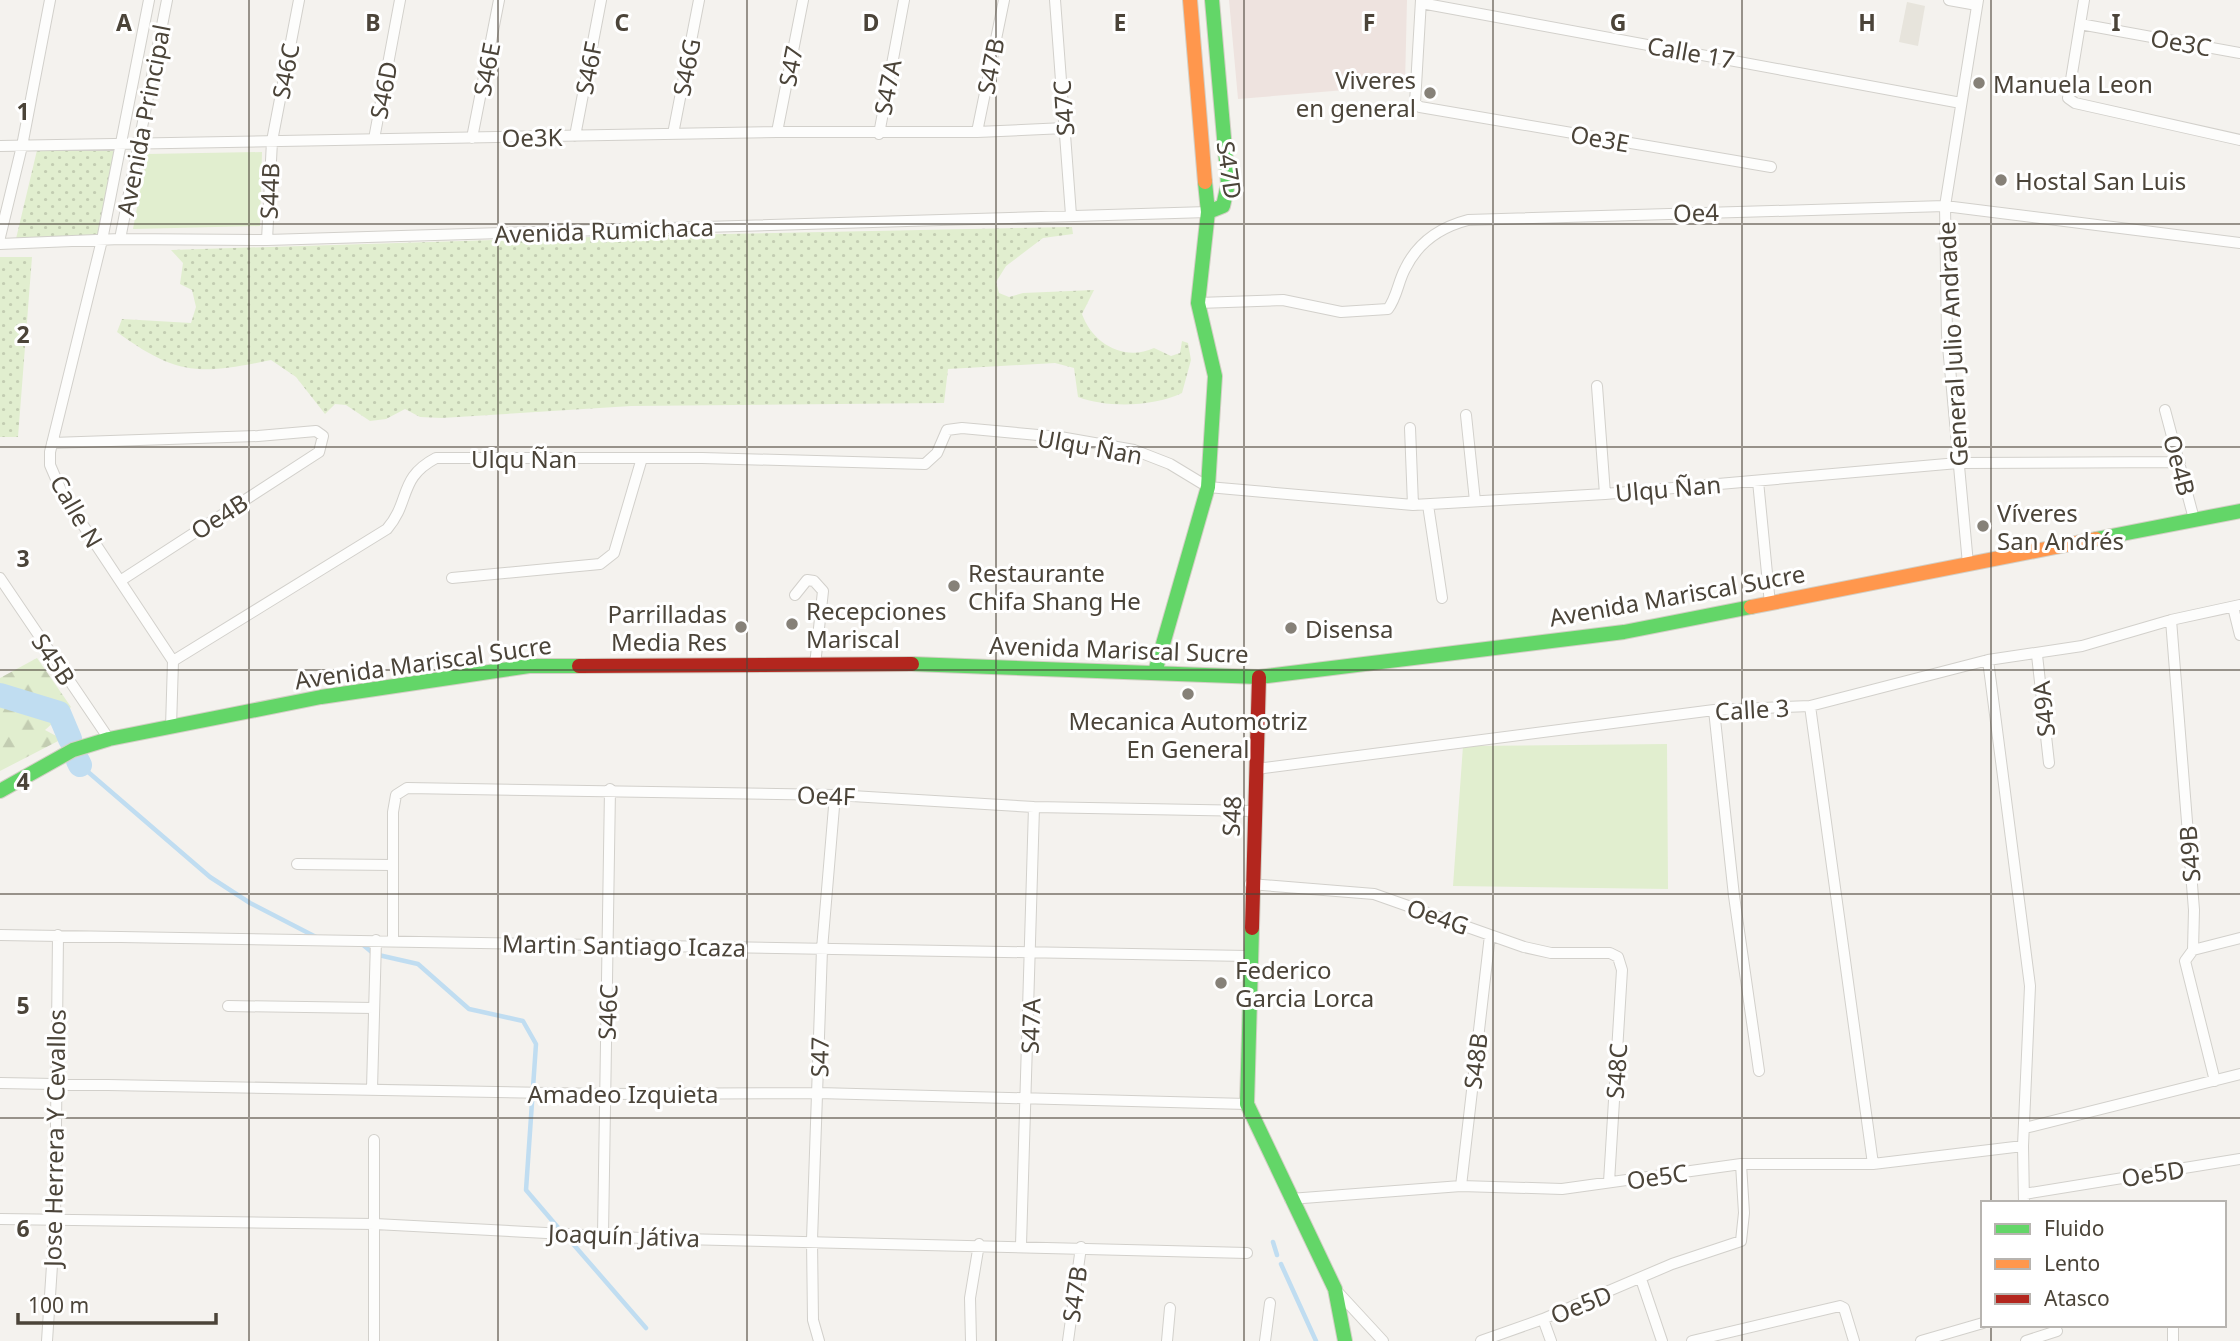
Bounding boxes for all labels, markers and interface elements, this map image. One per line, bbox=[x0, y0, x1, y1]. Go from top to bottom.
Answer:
text: B bbox=[365, 6, 381, 38]
text: C bbox=[615, 6, 630, 38]
text: D bbox=[863, 6, 879, 38]
text: E bbox=[1114, 6, 1126, 38]
text: F bbox=[1363, 6, 1375, 38]
text: G bbox=[1610, 6, 1626, 38]
text: H bbox=[1858, 6, 1876, 38]
text: I bbox=[2112, 6, 2121, 38]
street label: Oe3C bbox=[2148, 20, 2214, 64]
street label: Avenida Principal bbox=[110, 22, 176, 218]
street label: Calle 17 bbox=[1645, 28, 1737, 76]
street label: S46G bbox=[664, 35, 708, 99]
street label: S47B bbox=[968, 35, 1012, 97]
street label: S46E bbox=[465, 39, 507, 99]
street label: S46F bbox=[567, 39, 609, 97]
street label: S46C bbox=[263, 40, 307, 102]
street label: S47 bbox=[770, 43, 810, 89]
street label: S47A bbox=[865, 56, 909, 118]
street label: S46D bbox=[361, 58, 405, 122]
place label: Viveres en general bbox=[1296, 63, 1416, 124]
place label: Manuela Leon bbox=[1993, 67, 2153, 100]
marker: Manuela Leon bbox=[1971, 75, 1987, 91]
street label: S47C bbox=[1045, 79, 1081, 137]
marker: Viveres en general bbox=[1422, 85, 1438, 101]
text: 1 bbox=[16, 95, 30, 127]
street label: Oe3E bbox=[1568, 117, 1632, 159]
street label: Oe3K bbox=[501, 120, 563, 154]
street label: S47D bbox=[1210, 139, 1250, 201]
street label: S44B bbox=[252, 162, 286, 220]
place label: Hostal San Luis bbox=[2015, 164, 2186, 197]
marker: Hostal San Luis bbox=[1993, 172, 2009, 188]
street label: Oe4 bbox=[1672, 195, 1720, 229]
street label: Avenida Rumichaca bbox=[494, 210, 714, 250]
street label: General Julio Andrade bbox=[1929, 221, 1975, 467]
text: 2 bbox=[16, 318, 30, 350]
street label: Ulqu Ñan bbox=[1035, 421, 1145, 471]
street label: Oe4B bbox=[2156, 431, 2204, 499]
street label: Ulqu Ñan bbox=[471, 442, 577, 475]
street label: Ulqu Ñan bbox=[1614, 467, 1722, 509]
street label: Calle N bbox=[43, 469, 111, 553]
street label: Oe4B bbox=[184, 485, 254, 547]
place label: Víveres San Andrés bbox=[1997, 496, 2124, 557]
marker: Víveres San Andrés bbox=[1975, 518, 1991, 534]
text: 3 bbox=[16, 542, 30, 574]
place label: Restaurante Chifa Shang He bbox=[968, 556, 1141, 617]
street label: Avenida Mariscal Sucre bbox=[1546, 556, 1808, 634]
marker: Restaurante Chifa Shang He bbox=[946, 578, 962, 594]
place label: Recepciones Mariscal bbox=[806, 594, 946, 655]
place label: Parrilladas Media Res bbox=[607, 597, 727, 658]
place label: Disensa bbox=[1305, 612, 1394, 645]
marker: Recepciones Mariscal bbox=[784, 616, 800, 632]
marker: Parrilladas Media Res bbox=[733, 619, 749, 635]
marker: Disensa bbox=[1283, 620, 1299, 636]
street label: S45B bbox=[25, 626, 83, 692]
street label: Avenida Mariscal Sucre bbox=[292, 628, 554, 696]
street label: Avenida Mariscal Sucre bbox=[989, 628, 1249, 670]
street label: S49A bbox=[2024, 679, 2062, 739]
marker: Mecanica Automotriz En General bbox=[1180, 686, 1196, 702]
street label: Calle 3 bbox=[1714, 691, 1790, 727]
place label: Mecanica Automotriz En General bbox=[1069, 704, 1307, 765]
text: 4 bbox=[16, 765, 30, 797]
street label: Oe4F bbox=[796, 777, 856, 813]
street label: S48 bbox=[1213, 795, 1249, 837]
street label: S49B bbox=[2171, 825, 2207, 883]
street label: Oe4G bbox=[1403, 890, 1473, 942]
street label: Martin Santiago Icaza bbox=[502, 926, 746, 964]
place label: Federico Garcia Lorca bbox=[1235, 953, 1374, 1014]
marker: Federico Garcia Lorca bbox=[1213, 975, 1229, 991]
street label: S46C bbox=[590, 984, 624, 1040]
text: 5 bbox=[16, 989, 30, 1021]
street label: S47A bbox=[1013, 997, 1047, 1055]
street label: Jose Herrera Y Cevallos bbox=[35, 1009, 73, 1269]
street label: S48B bbox=[1455, 1031, 1495, 1091]
street label: S47 bbox=[802, 1036, 836, 1078]
street label: S48C bbox=[1598, 1042, 1634, 1100]
street label: Amadeo Izquieta bbox=[527, 1077, 719, 1110]
street label: Oe5D bbox=[2119, 1152, 2187, 1194]
street label: Oe5C bbox=[1624, 1155, 1690, 1197]
legend bbox=[1981, 1201, 2226, 1327]
text: 6 bbox=[16, 1212, 30, 1244]
text: Fluido bbox=[2044, 1214, 2104, 1242]
street label: Joaquín Játiva bbox=[546, 1216, 700, 1254]
text: Lento bbox=[2044, 1249, 2100, 1277]
street label: S47B bbox=[1054, 1264, 1094, 1324]
street label: Oe5D bbox=[1545, 1277, 1617, 1331]
scale bar bbox=[18, 1282, 215, 1326]
text: Atasco bbox=[2044, 1284, 2110, 1312]
text: 100 m bbox=[28, 1291, 89, 1319]

